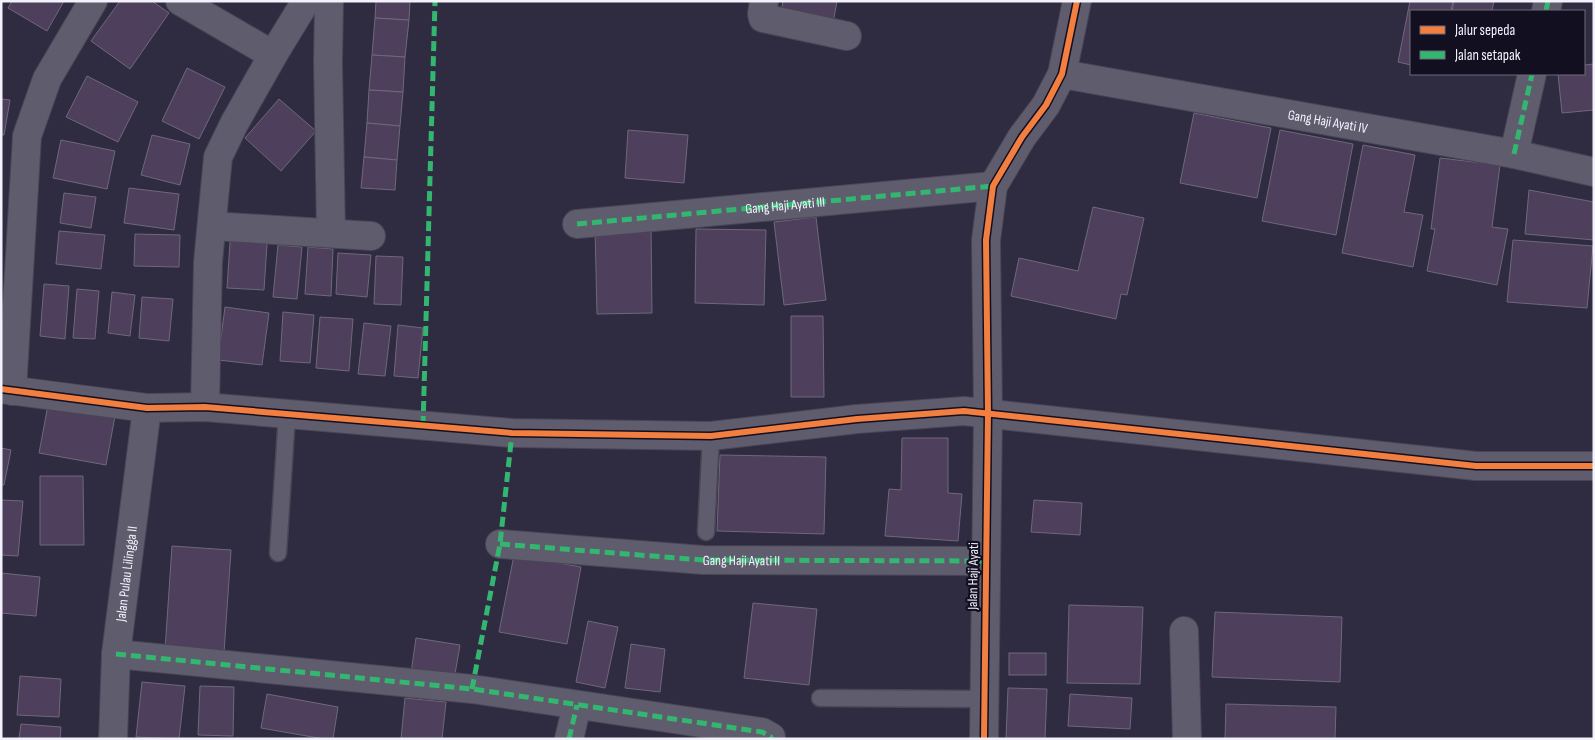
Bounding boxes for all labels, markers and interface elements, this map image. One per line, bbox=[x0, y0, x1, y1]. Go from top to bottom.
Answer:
legend bbox=[1410, 10, 1585, 75]
text: Jalur sepeda bbox=[1454, 21, 1516, 40]
text: Jalan setapak bbox=[1454, 46, 1521, 65]
street label: Gang Haji Ayati IV bbox=[1287, 106, 1370, 137]
street label: Gang Haji Ayati III bbox=[745, 193, 826, 217]
street label: Jalan Pulau Lilingga II bbox=[112, 525, 141, 623]
street label: Jalan Haji Ayati bbox=[964, 542, 982, 611]
street label: Gang Haji Ayati II bbox=[703, 551, 780, 569]

